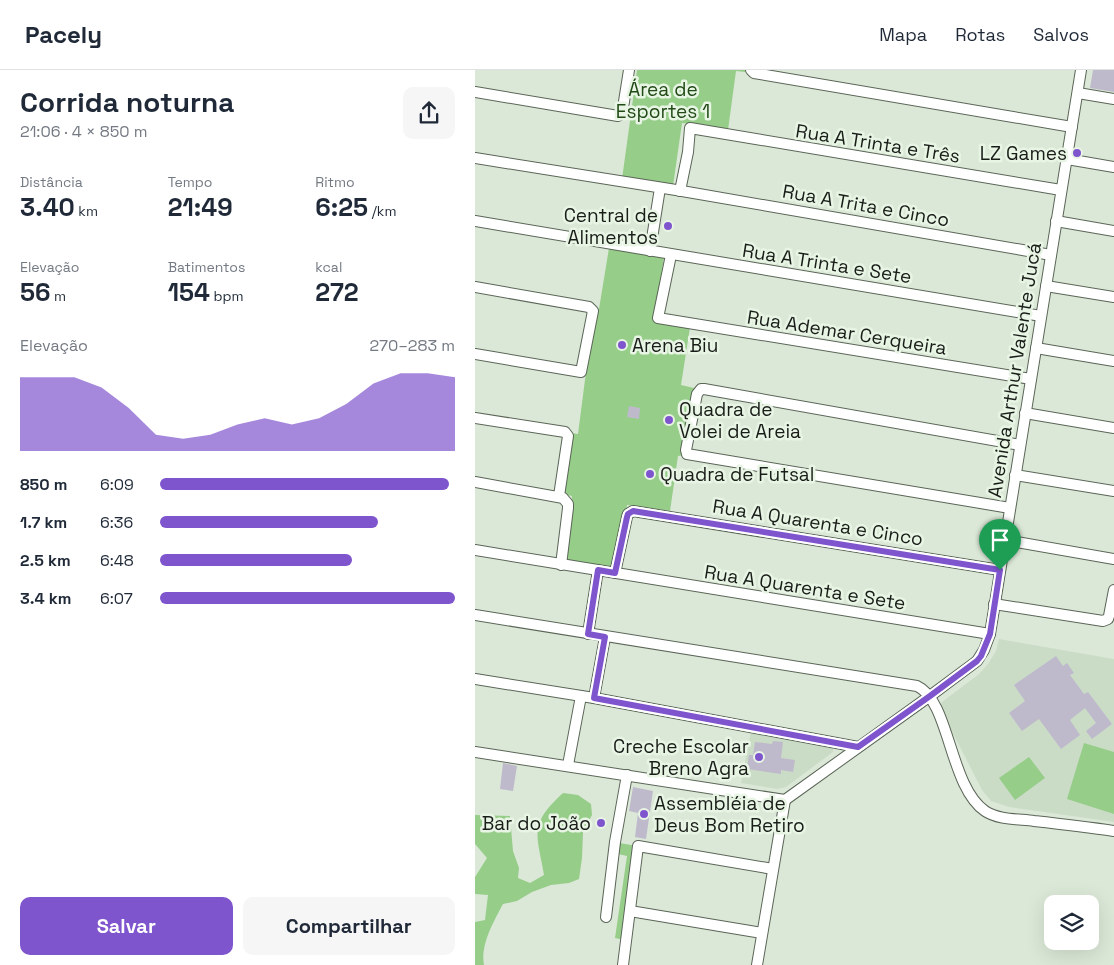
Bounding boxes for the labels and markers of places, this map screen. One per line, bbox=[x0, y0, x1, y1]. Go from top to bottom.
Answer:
place label: LZ Games bbox=[980, 141, 1067, 166]
marker: LZ Games bbox=[1071, 147, 1083, 159]
place label: Central de Alimentos bbox=[564, 203, 658, 250]
marker: Central de Alimentos bbox=[662, 220, 674, 232]
place label: Arena Biu bbox=[632, 333, 718, 358]
marker: Arena Biu bbox=[616, 339, 628, 351]
place label: Quadra de Volei de Areia bbox=[679, 397, 801, 444]
marker: Quadra de Volei de Areia bbox=[663, 414, 675, 426]
place label: Quadra de Futsal bbox=[660, 462, 814, 487]
marker: Quadra de Futsal bbox=[644, 468, 656, 480]
pin bbox=[979, 519, 1021, 570]
place label: Creche Escolar Breno Agra bbox=[613, 734, 749, 781]
marker: Creche Escolar Breno Agra bbox=[753, 751, 765, 763]
place label: Assembléia de Deus Bom Retiro bbox=[654, 791, 805, 838]
marker: Assembléia de Deus Bom Retiro bbox=[638, 808, 650, 820]
place label: Bar do João bbox=[482, 811, 591, 836]
marker: Bar do João bbox=[595, 817, 607, 829]

